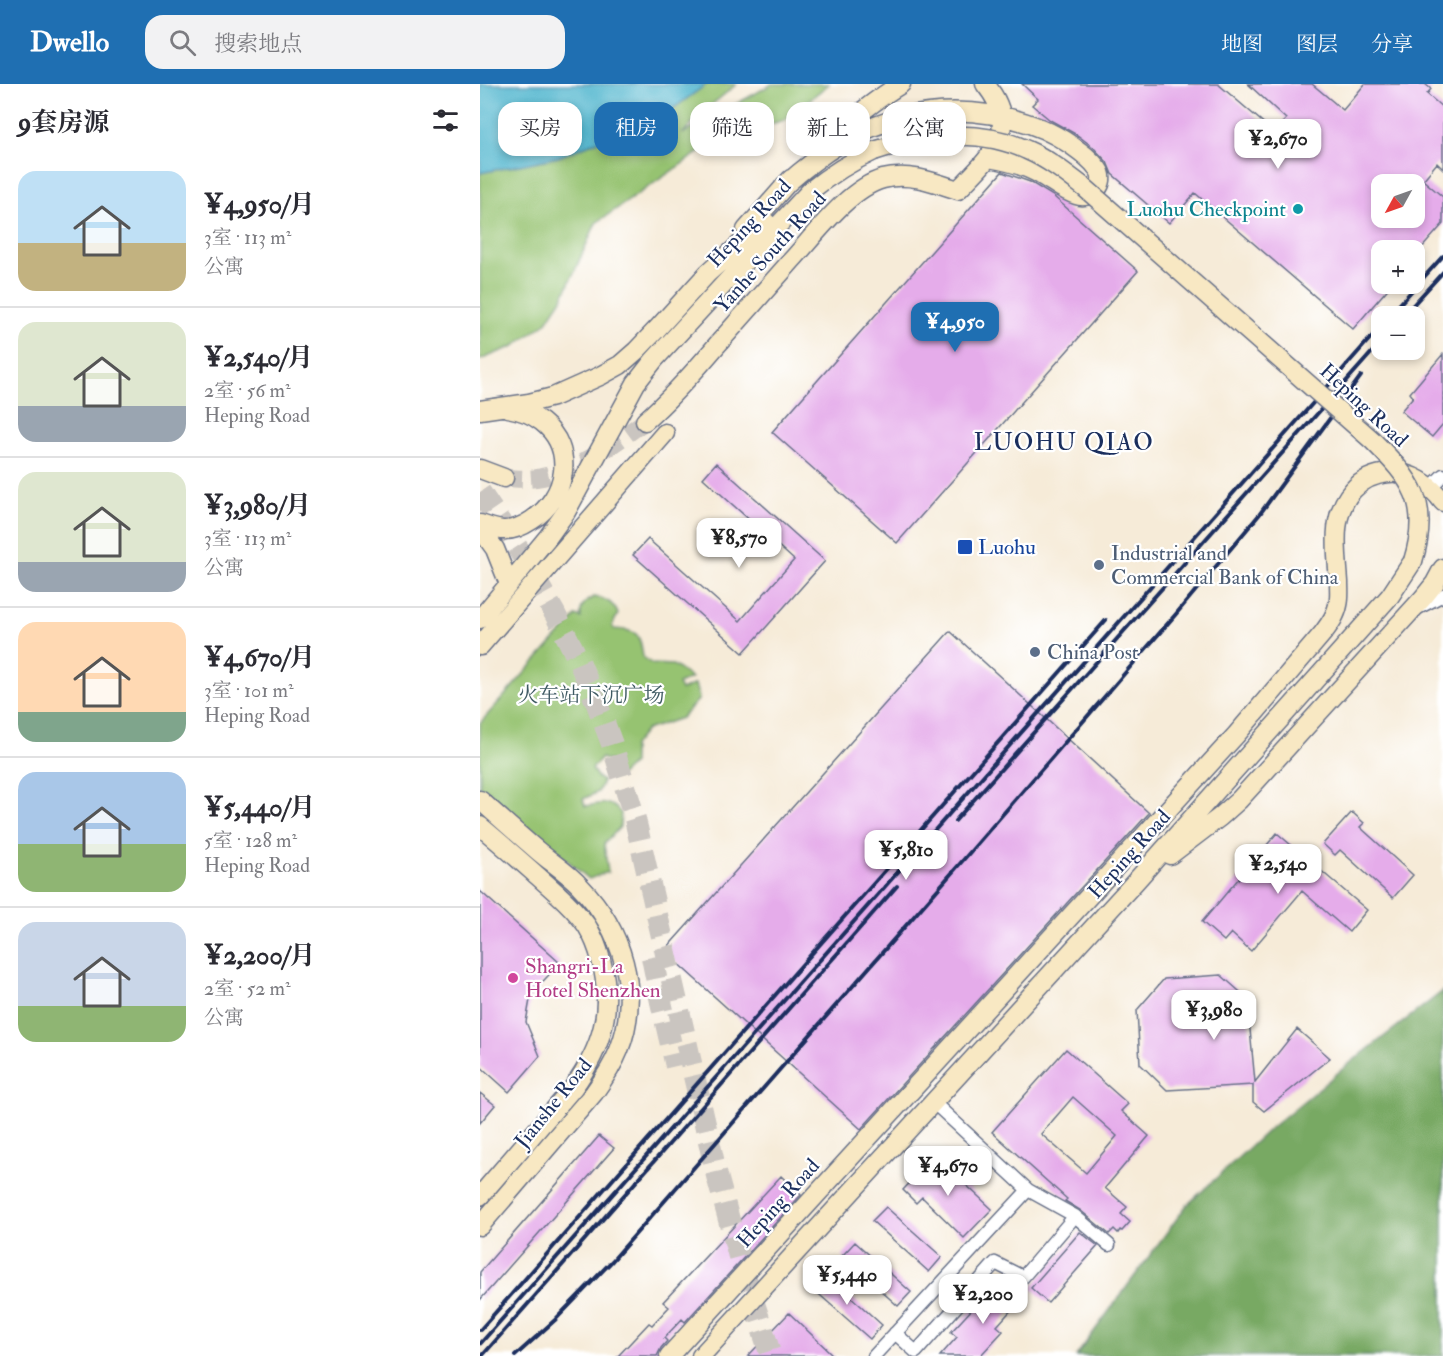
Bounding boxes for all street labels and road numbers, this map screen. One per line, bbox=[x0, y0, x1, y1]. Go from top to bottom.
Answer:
street label: Heping Road bbox=[702, 173, 798, 273]
street label: Yanhe South Road bbox=[708, 185, 833, 319]
street label: Heping Road bbox=[1314, 358, 1414, 454]
street label: Heping Road bbox=[1082, 803, 1177, 905]
street label: Jianshe Road bbox=[508, 1052, 598, 1155]
street label: Heping Road bbox=[731, 1152, 826, 1254]

